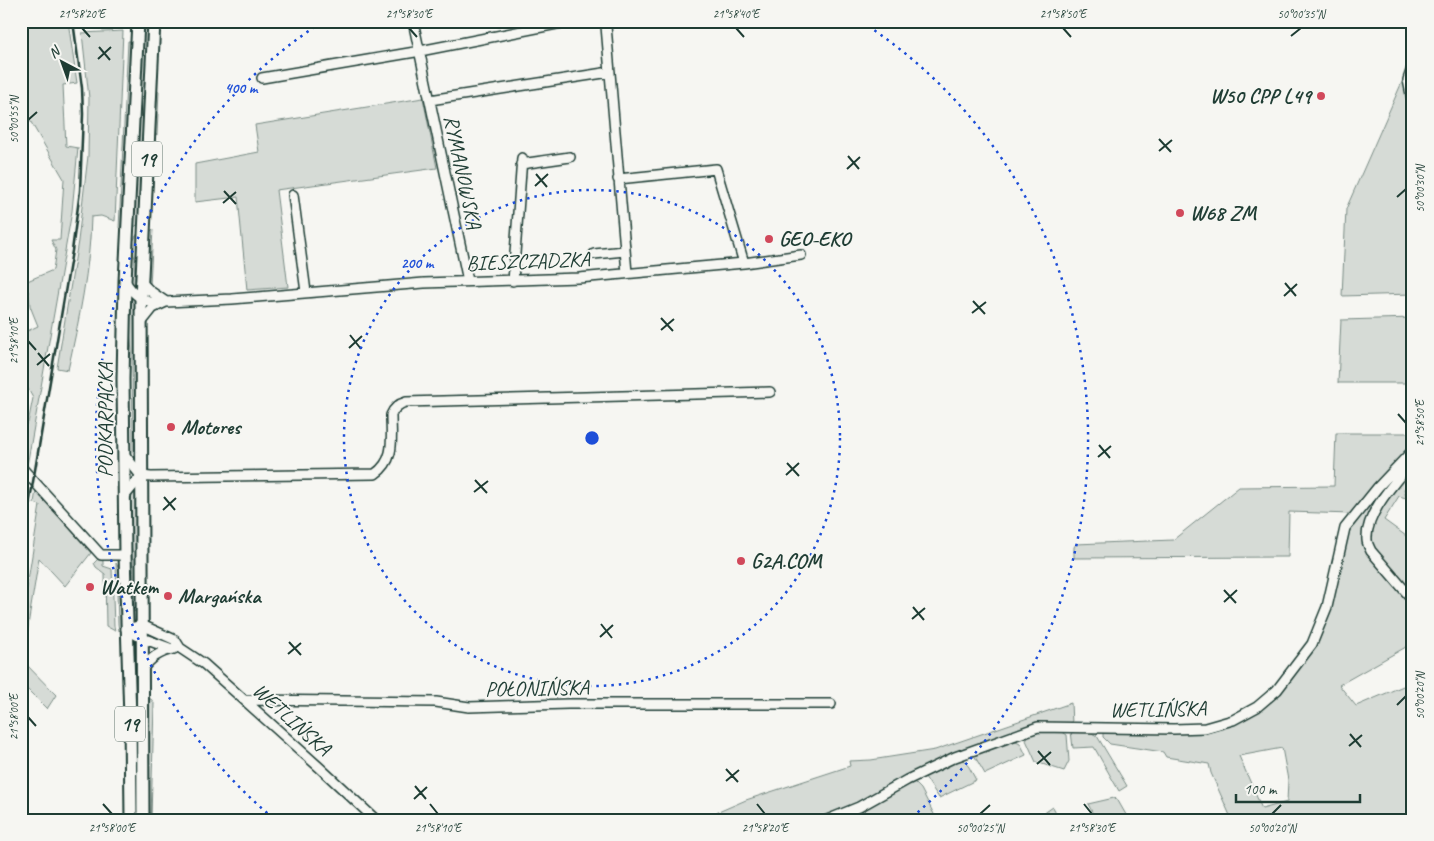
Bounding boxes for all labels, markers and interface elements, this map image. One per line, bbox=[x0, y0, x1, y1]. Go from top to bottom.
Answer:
text: 21°58'20"E bbox=[59, 6, 107, 22]
text: 21°58'30"E bbox=[386, 6, 434, 22]
text: 21°58'40"E bbox=[713, 6, 761, 22]
text: 21°58'50"E bbox=[1040, 6, 1088, 22]
text: 50°00'35"N bbox=[1277, 6, 1326, 22]
north arrow bbox=[38, 38, 88, 88]
text: N bbox=[45, 42, 64, 62]
text: 400 m bbox=[225, 79, 259, 98]
place label: W50 CPP L49 bbox=[1210, 83, 1314, 109]
marker: W50 CPP L49 bbox=[1315, 90, 1327, 102]
text: 50°00'55"N bbox=[6, 95, 22, 144]
street label: RYMANOWSKA bbox=[438, 113, 488, 232]
road number: 19 bbox=[132, 142, 162, 176]
text: 50°00'30"N bbox=[1412, 164, 1428, 213]
place label: W68 ZM bbox=[1190, 200, 1258, 226]
marker: W68 ZM bbox=[1174, 207, 1186, 219]
place label: GEO-EKO bbox=[779, 226, 853, 252]
marker: GEO-EKO bbox=[763, 233, 775, 245]
street label: BIESZCZADZKA bbox=[466, 246, 592, 276]
text: 200 m bbox=[401, 254, 435, 273]
text: 21°58'10"E bbox=[6, 316, 22, 364]
street label: PODKARPACKA bbox=[92, 361, 118, 477]
text: 21°58'50"E bbox=[1412, 398, 1428, 446]
place label: Motores bbox=[181, 414, 243, 440]
marker: Motores bbox=[165, 421, 177, 433]
centre of rings bbox=[583, 429, 601, 447]
place label: G2A.COM bbox=[751, 548, 823, 574]
marker: G2A.COM bbox=[735, 555, 747, 567]
place label: Watkem bbox=[100, 574, 159, 600]
marker: Watkem bbox=[84, 581, 96, 593]
place label: Margańska bbox=[178, 583, 262, 609]
marker: Margańska bbox=[162, 590, 174, 602]
text: 50°00'20"N bbox=[1412, 671, 1428, 720]
street label: POŁONIŃSKA bbox=[485, 674, 591, 702]
street label: WETLIŃSKA bbox=[247, 677, 338, 762]
text: 21°58'00"E bbox=[6, 692, 22, 740]
street label: WETLIŃSKA bbox=[1110, 695, 1208, 723]
road number: 19 bbox=[115, 706, 145, 742]
scale bar bbox=[1236, 771, 1360, 803]
text: 100 m bbox=[1244, 780, 1278, 799]
text: 21°58'00"E bbox=[89, 820, 137, 836]
text: 21°58'10"E bbox=[415, 820, 463, 836]
text: 21°58'20"E bbox=[742, 820, 790, 836]
text: 50°00'25"N bbox=[956, 820, 1005, 836]
text: 21°58'30"E bbox=[1069, 820, 1117, 836]
text: 50°00'20"N bbox=[1248, 820, 1297, 836]

